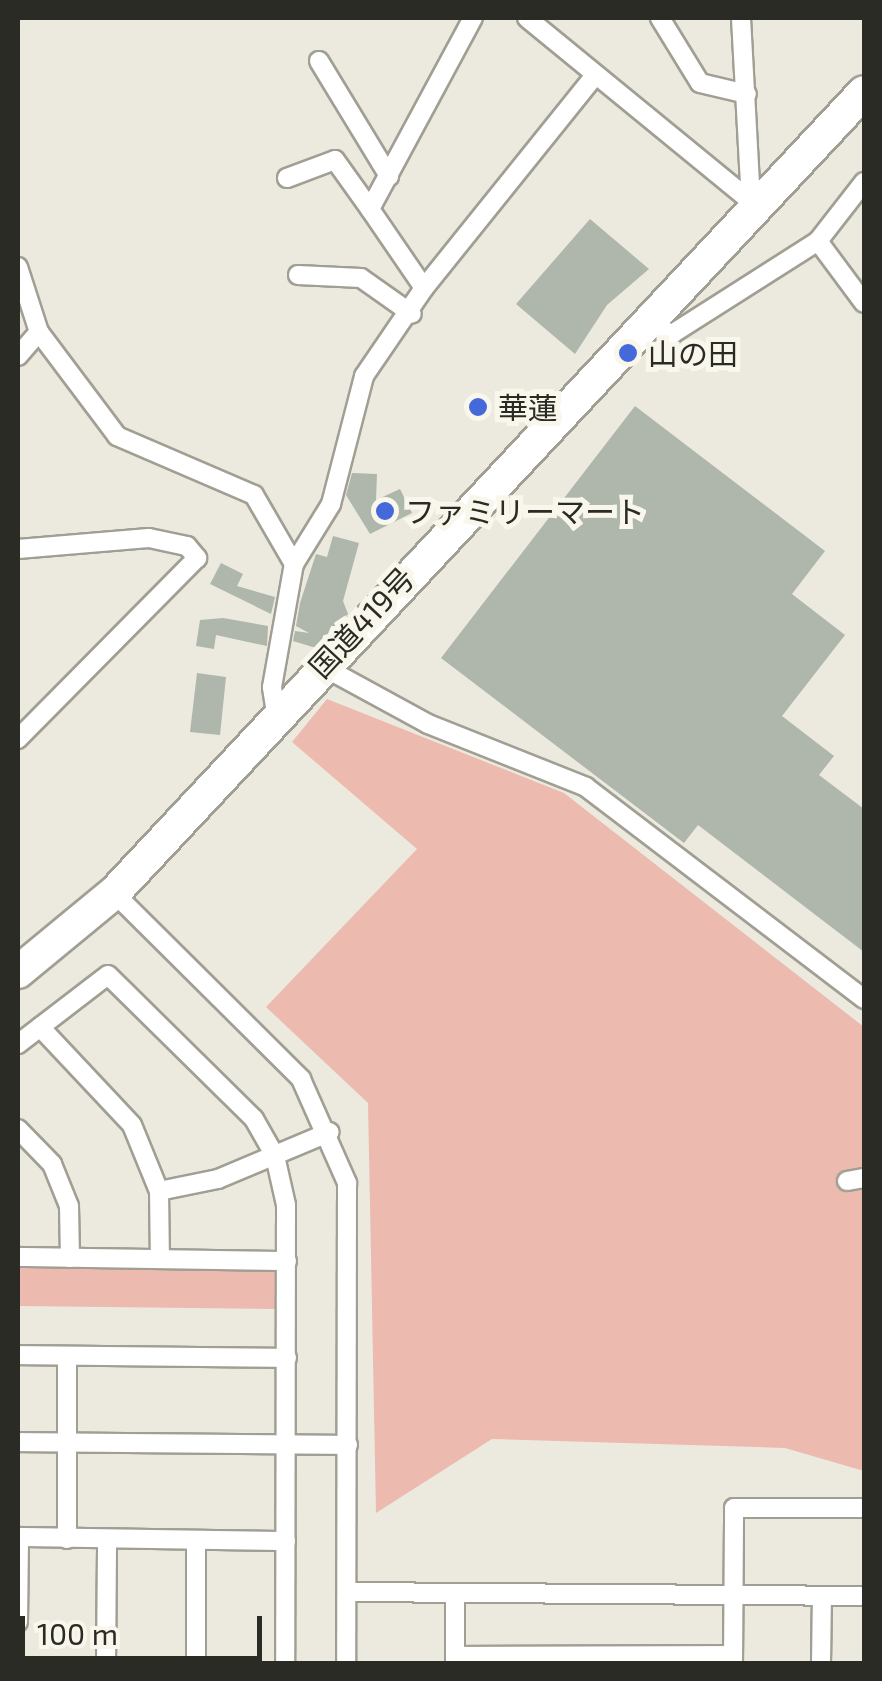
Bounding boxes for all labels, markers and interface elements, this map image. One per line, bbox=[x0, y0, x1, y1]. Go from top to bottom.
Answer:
place label: 山の田 bbox=[648, 335, 738, 371]
marker: 山の田 bbox=[617, 342, 639, 364]
place label: 華蓮 bbox=[498, 389, 558, 425]
marker: 華蓮 bbox=[467, 396, 489, 418]
place label: ファミリーマート bbox=[405, 493, 645, 529]
marker: ファミリーマート bbox=[374, 500, 396, 522]
street label: 国道419号 bbox=[301, 559, 421, 685]
scale bar bbox=[25, 1596, 268, 1658]
text: 100 m bbox=[37, 1615, 118, 1651]

